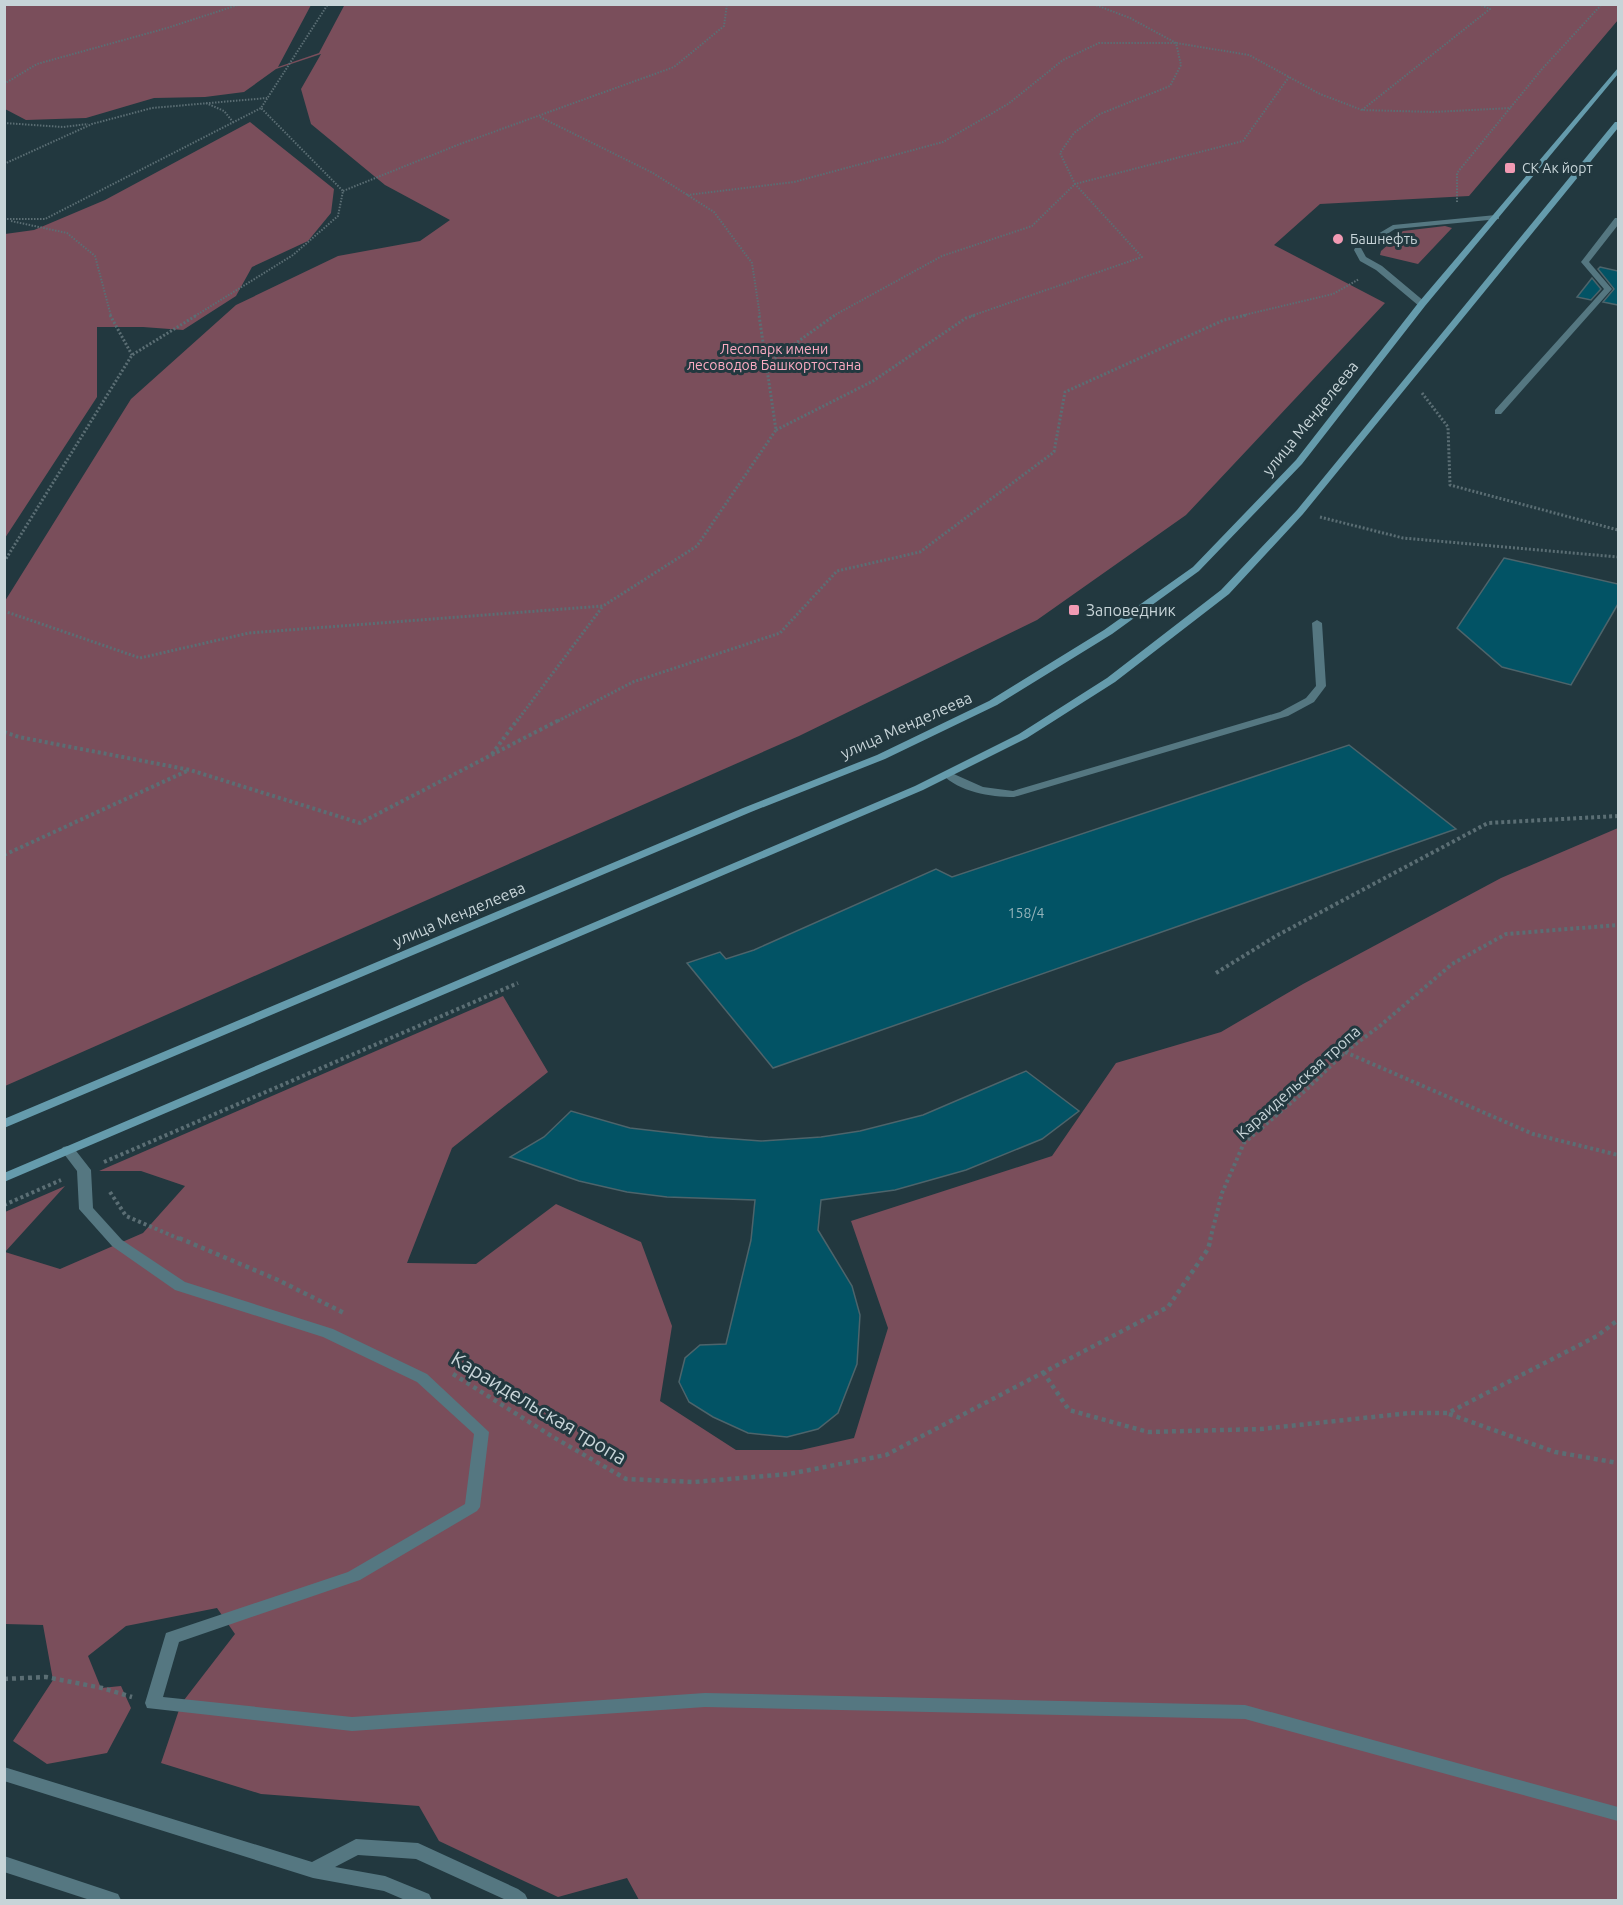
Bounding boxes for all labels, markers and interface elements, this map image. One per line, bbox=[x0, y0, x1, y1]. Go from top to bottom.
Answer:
place label: СК Ак йорт bbox=[1522, 160, 1593, 176]
marker: СК Ак йорт bbox=[1503, 161, 1517, 175]
place label: Башнефть bbox=[1350, 231, 1417, 247]
marker: Башнефть bbox=[1331, 232, 1345, 246]
park label: Лесопарк имени лесоводов Башкортостана bbox=[687, 341, 861, 373]
street label: улица Менделеева bbox=[1258, 357, 1362, 479]
place label: Заповедник bbox=[1086, 601, 1176, 619]
marker: Заповедник bbox=[1067, 603, 1081, 617]
street label: улица Менделеева bbox=[838, 688, 974, 762]
street label: улица Менделеева bbox=[390, 878, 528, 950]
house number: 158/4 bbox=[1008, 905, 1044, 921]
street label: Караидельская тропа bbox=[1232, 1022, 1364, 1142]
street label: Караидельская тропа bbox=[447, 1346, 631, 1469]

